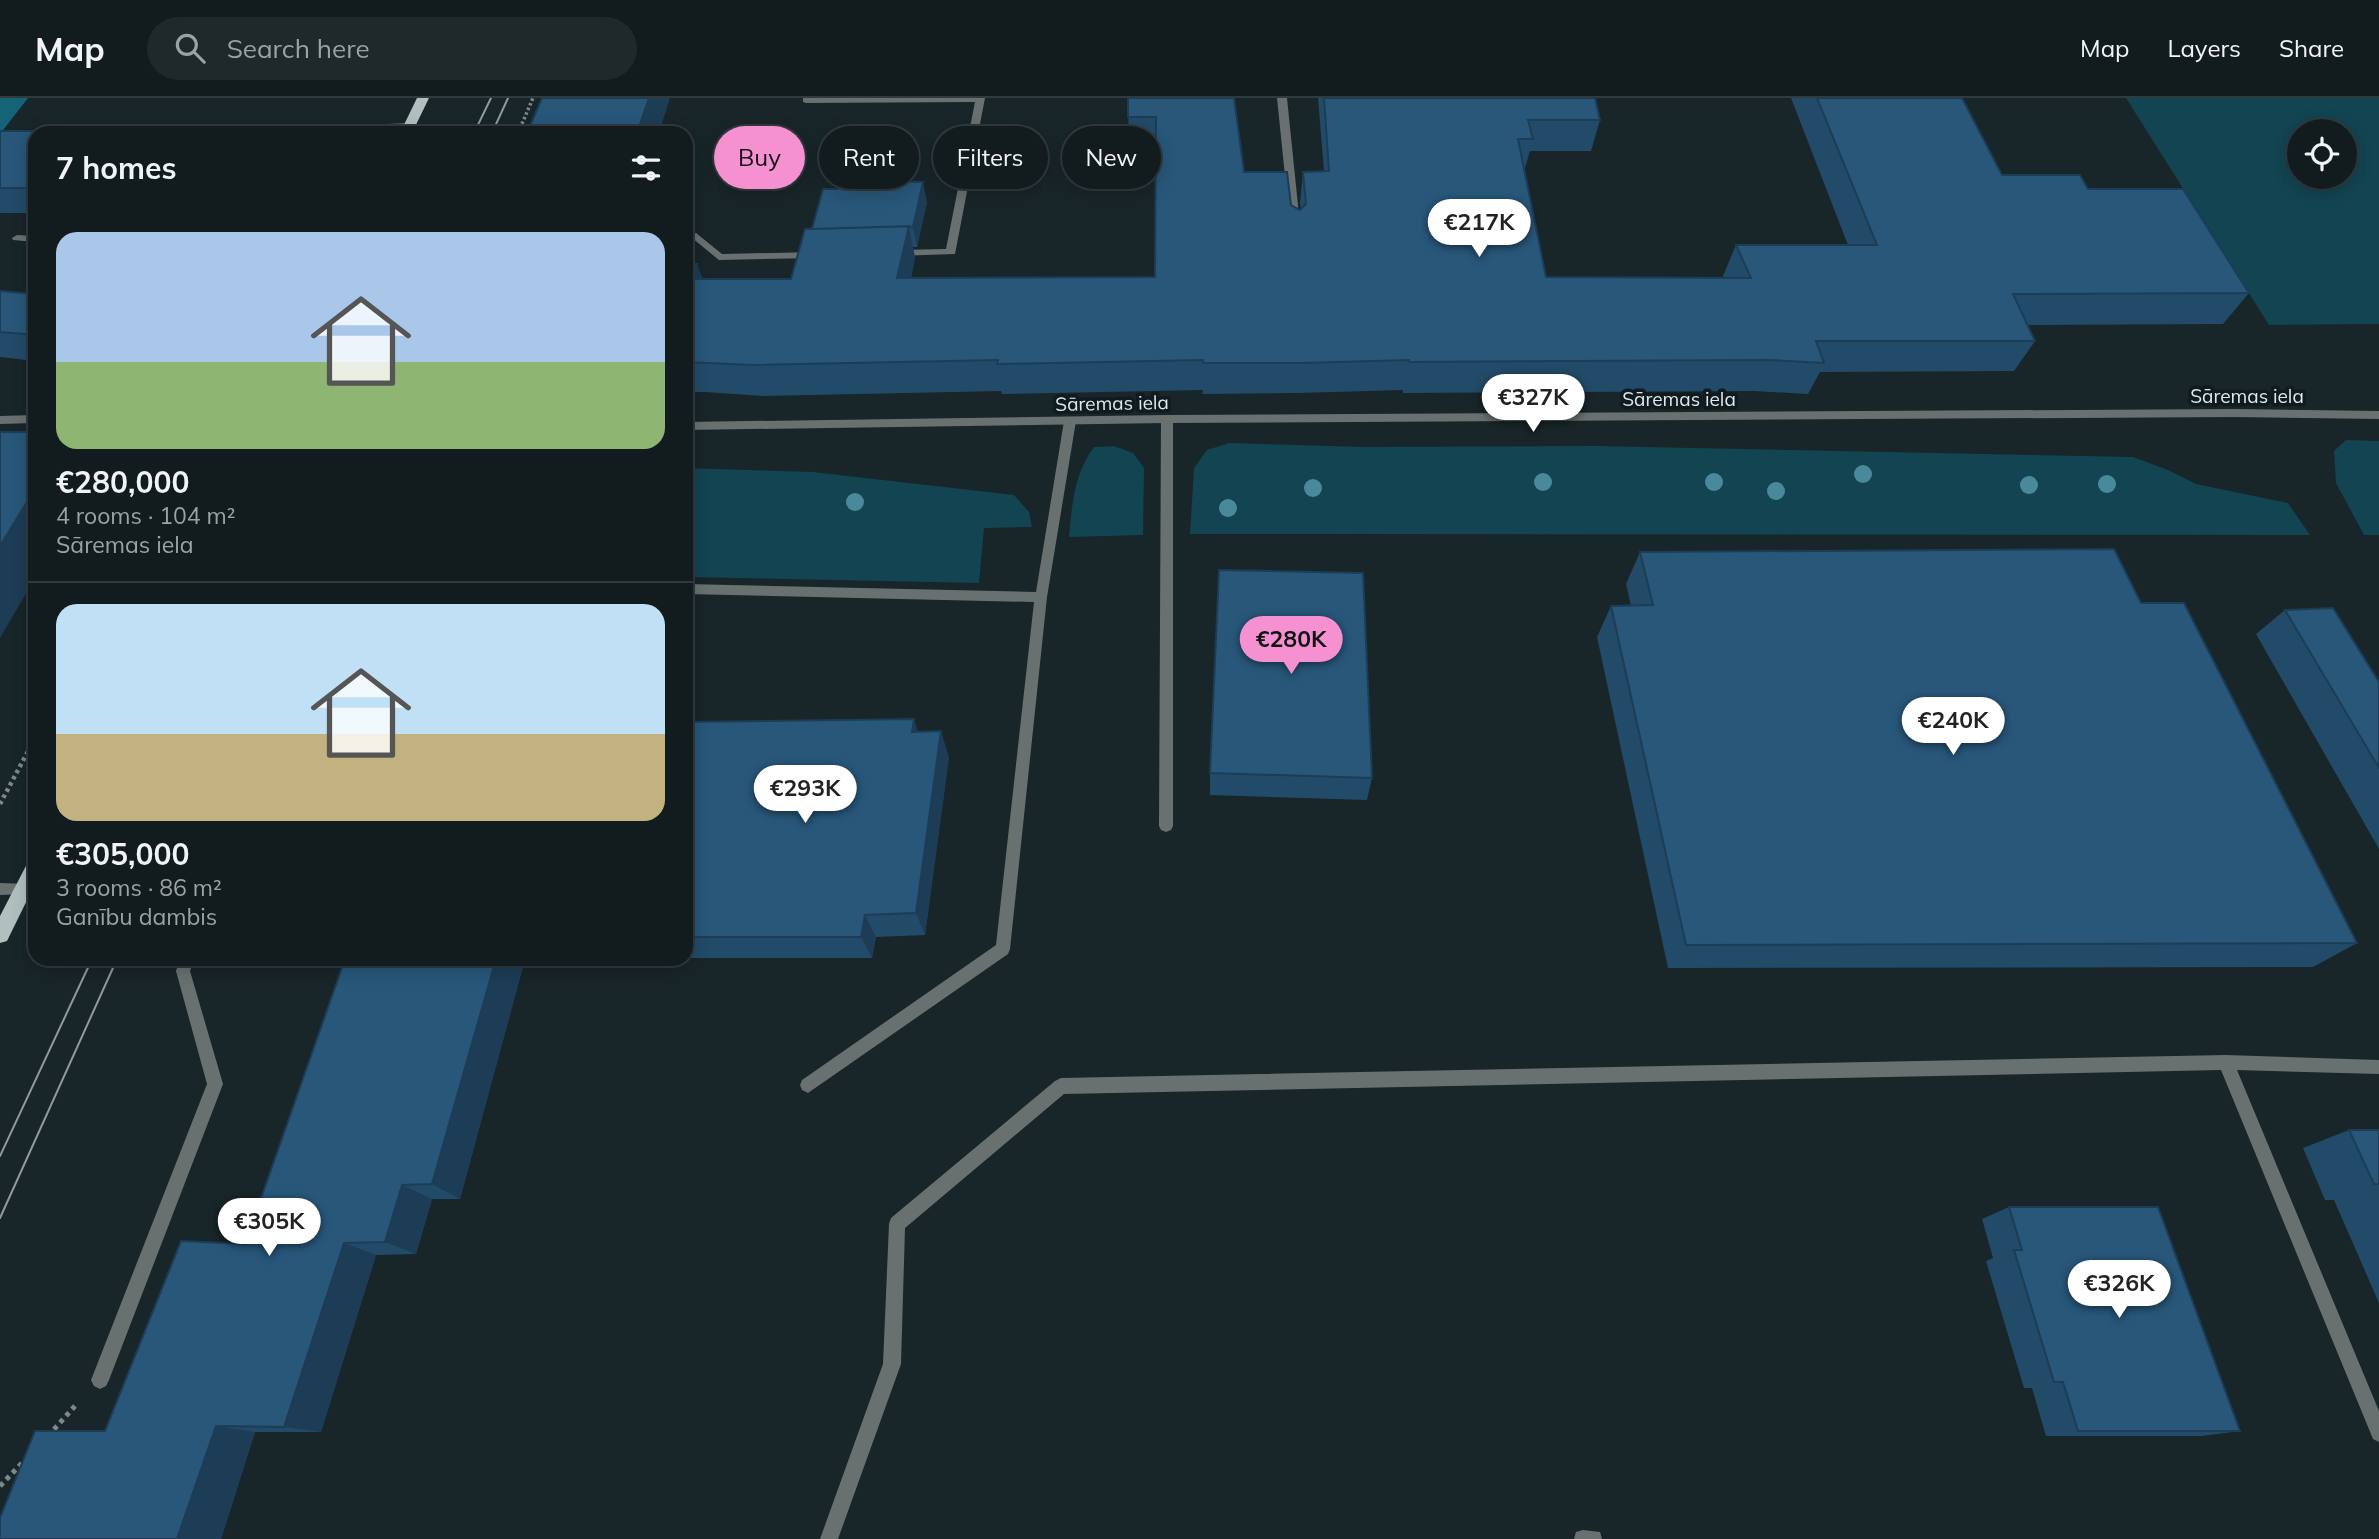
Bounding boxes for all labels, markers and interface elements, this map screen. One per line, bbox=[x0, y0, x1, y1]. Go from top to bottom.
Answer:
search box bbox=[147, 17, 637, 80]
text: Map bbox=[35, 28, 105, 69]
icon: search bbox=[171, 29, 209, 67]
text: Search here bbox=[227, 32, 370, 65]
text: Map bbox=[2080, 33, 2129, 63]
text: Layers bbox=[2167, 33, 2241, 63]
text: Share bbox=[2279, 33, 2344, 63]
map controls bbox=[2287, 119, 2357, 189]
button: locate bbox=[2287, 119, 2357, 189]
chip: Buy bbox=[714, 126, 805, 189]
chip: Rent bbox=[819, 126, 919, 189]
chip: Filters bbox=[933, 126, 1048, 189]
chip: New bbox=[1062, 126, 1161, 189]
text: 7 homes bbox=[56, 149, 177, 187]
icon: filters bbox=[627, 149, 665, 187]
pin: €217K bbox=[1430, 200, 1528, 259]
text: €217K bbox=[1444, 207, 1514, 236]
icon: home bbox=[298, 278, 424, 404]
pin: €327K bbox=[1484, 374, 1582, 434]
text: €327K bbox=[1498, 382, 1568, 411]
street label: Sāremas iela bbox=[2190, 384, 2304, 408]
street label: Sāremas iela bbox=[1622, 387, 1736, 411]
street label: Sāremas iela bbox=[1055, 390, 1169, 416]
text: €280,000 bbox=[56, 463, 189, 501]
text: 4 rooms · 104 m² bbox=[56, 501, 236, 530]
text: Sāremas iela bbox=[56, 530, 194, 559]
pin: €280K bbox=[1242, 616, 1340, 676]
text: €280K bbox=[1256, 624, 1326, 653]
icon: home bbox=[298, 650, 424, 776]
pin: €240K bbox=[1904, 698, 2002, 757]
text: €240K bbox=[1918, 705, 1988, 734]
pin: €293K bbox=[756, 766, 854, 825]
text: €293K bbox=[770, 773, 840, 802]
text: €305,000 bbox=[56, 835, 189, 873]
text: 3 rooms · 86 m² bbox=[56, 873, 222, 902]
text: Ganību dambis bbox=[56, 902, 217, 931]
pin: €305K bbox=[220, 1198, 318, 1258]
text: €305K bbox=[234, 1206, 304, 1235]
pin: €326K bbox=[2070, 1260, 2168, 1320]
text: €326K bbox=[2084, 1268, 2154, 1297]

